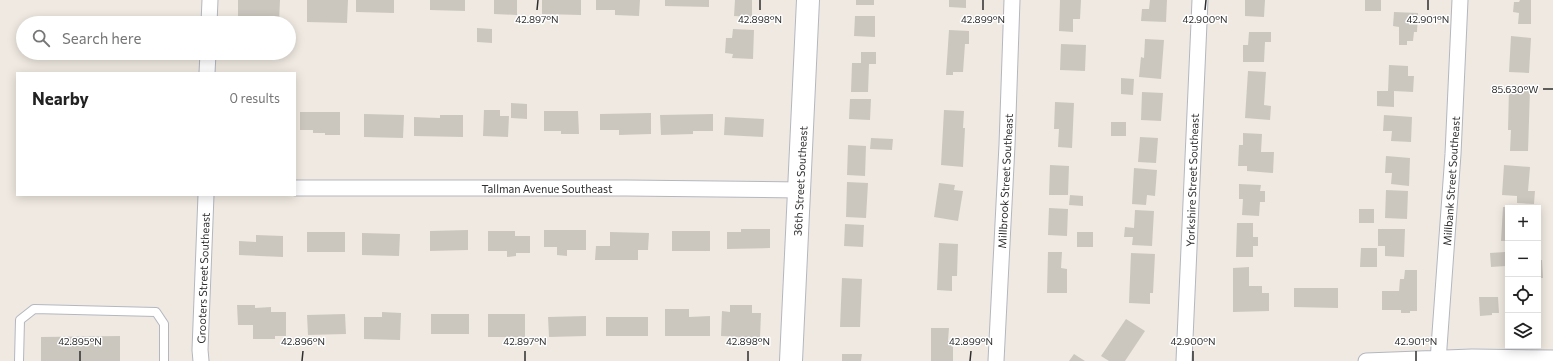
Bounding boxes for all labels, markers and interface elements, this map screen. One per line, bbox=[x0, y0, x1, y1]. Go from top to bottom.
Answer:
text: 42.897°N bbox=[515, 13, 559, 25]
text: 42.898°N bbox=[738, 13, 782, 25]
text: 42.899°N bbox=[961, 13, 1005, 25]
text: 42.900°N bbox=[1183, 13, 1227, 25]
text: 42.901°N bbox=[1407, 13, 1449, 25]
search box bbox=[16, 16, 296, 60]
icon: search bbox=[30, 27, 52, 49]
text: Search here bbox=[62, 29, 141, 47]
text: 85.630°W bbox=[1492, 83, 1539, 95]
text: Nearby bbox=[32, 88, 89, 109]
text: 0 results bbox=[229, 90, 280, 106]
street label: Millbrook Street Southeast bbox=[995, 113, 1015, 249]
street label: Yorkshire Street Southeast bbox=[1183, 113, 1201, 247]
street label: Millbank Street Southeast bbox=[1440, 115, 1462, 246]
street label: 36th Street Southeast bbox=[791, 125, 809, 236]
street label: Tallman Avenue Southeast bbox=[481, 182, 613, 195]
map controls bbox=[1505, 205, 1541, 349]
button: + bbox=[1505, 205, 1541, 241]
street label: Grooters Street Southeast bbox=[194, 212, 212, 344]
button: − bbox=[1505, 241, 1541, 277]
button: locate bbox=[1505, 277, 1541, 313]
button: layers bbox=[1505, 313, 1541, 349]
text: 42.895°N bbox=[58, 335, 102, 347]
text: 42.896°N bbox=[281, 335, 325, 347]
text: 42.897°N bbox=[503, 335, 547, 347]
text: 42.898°N bbox=[726, 335, 770, 347]
text: 42.899°N bbox=[949, 335, 993, 347]
text: 42.900°N bbox=[1171, 335, 1215, 347]
text: 42.901°N bbox=[1395, 335, 1437, 347]

